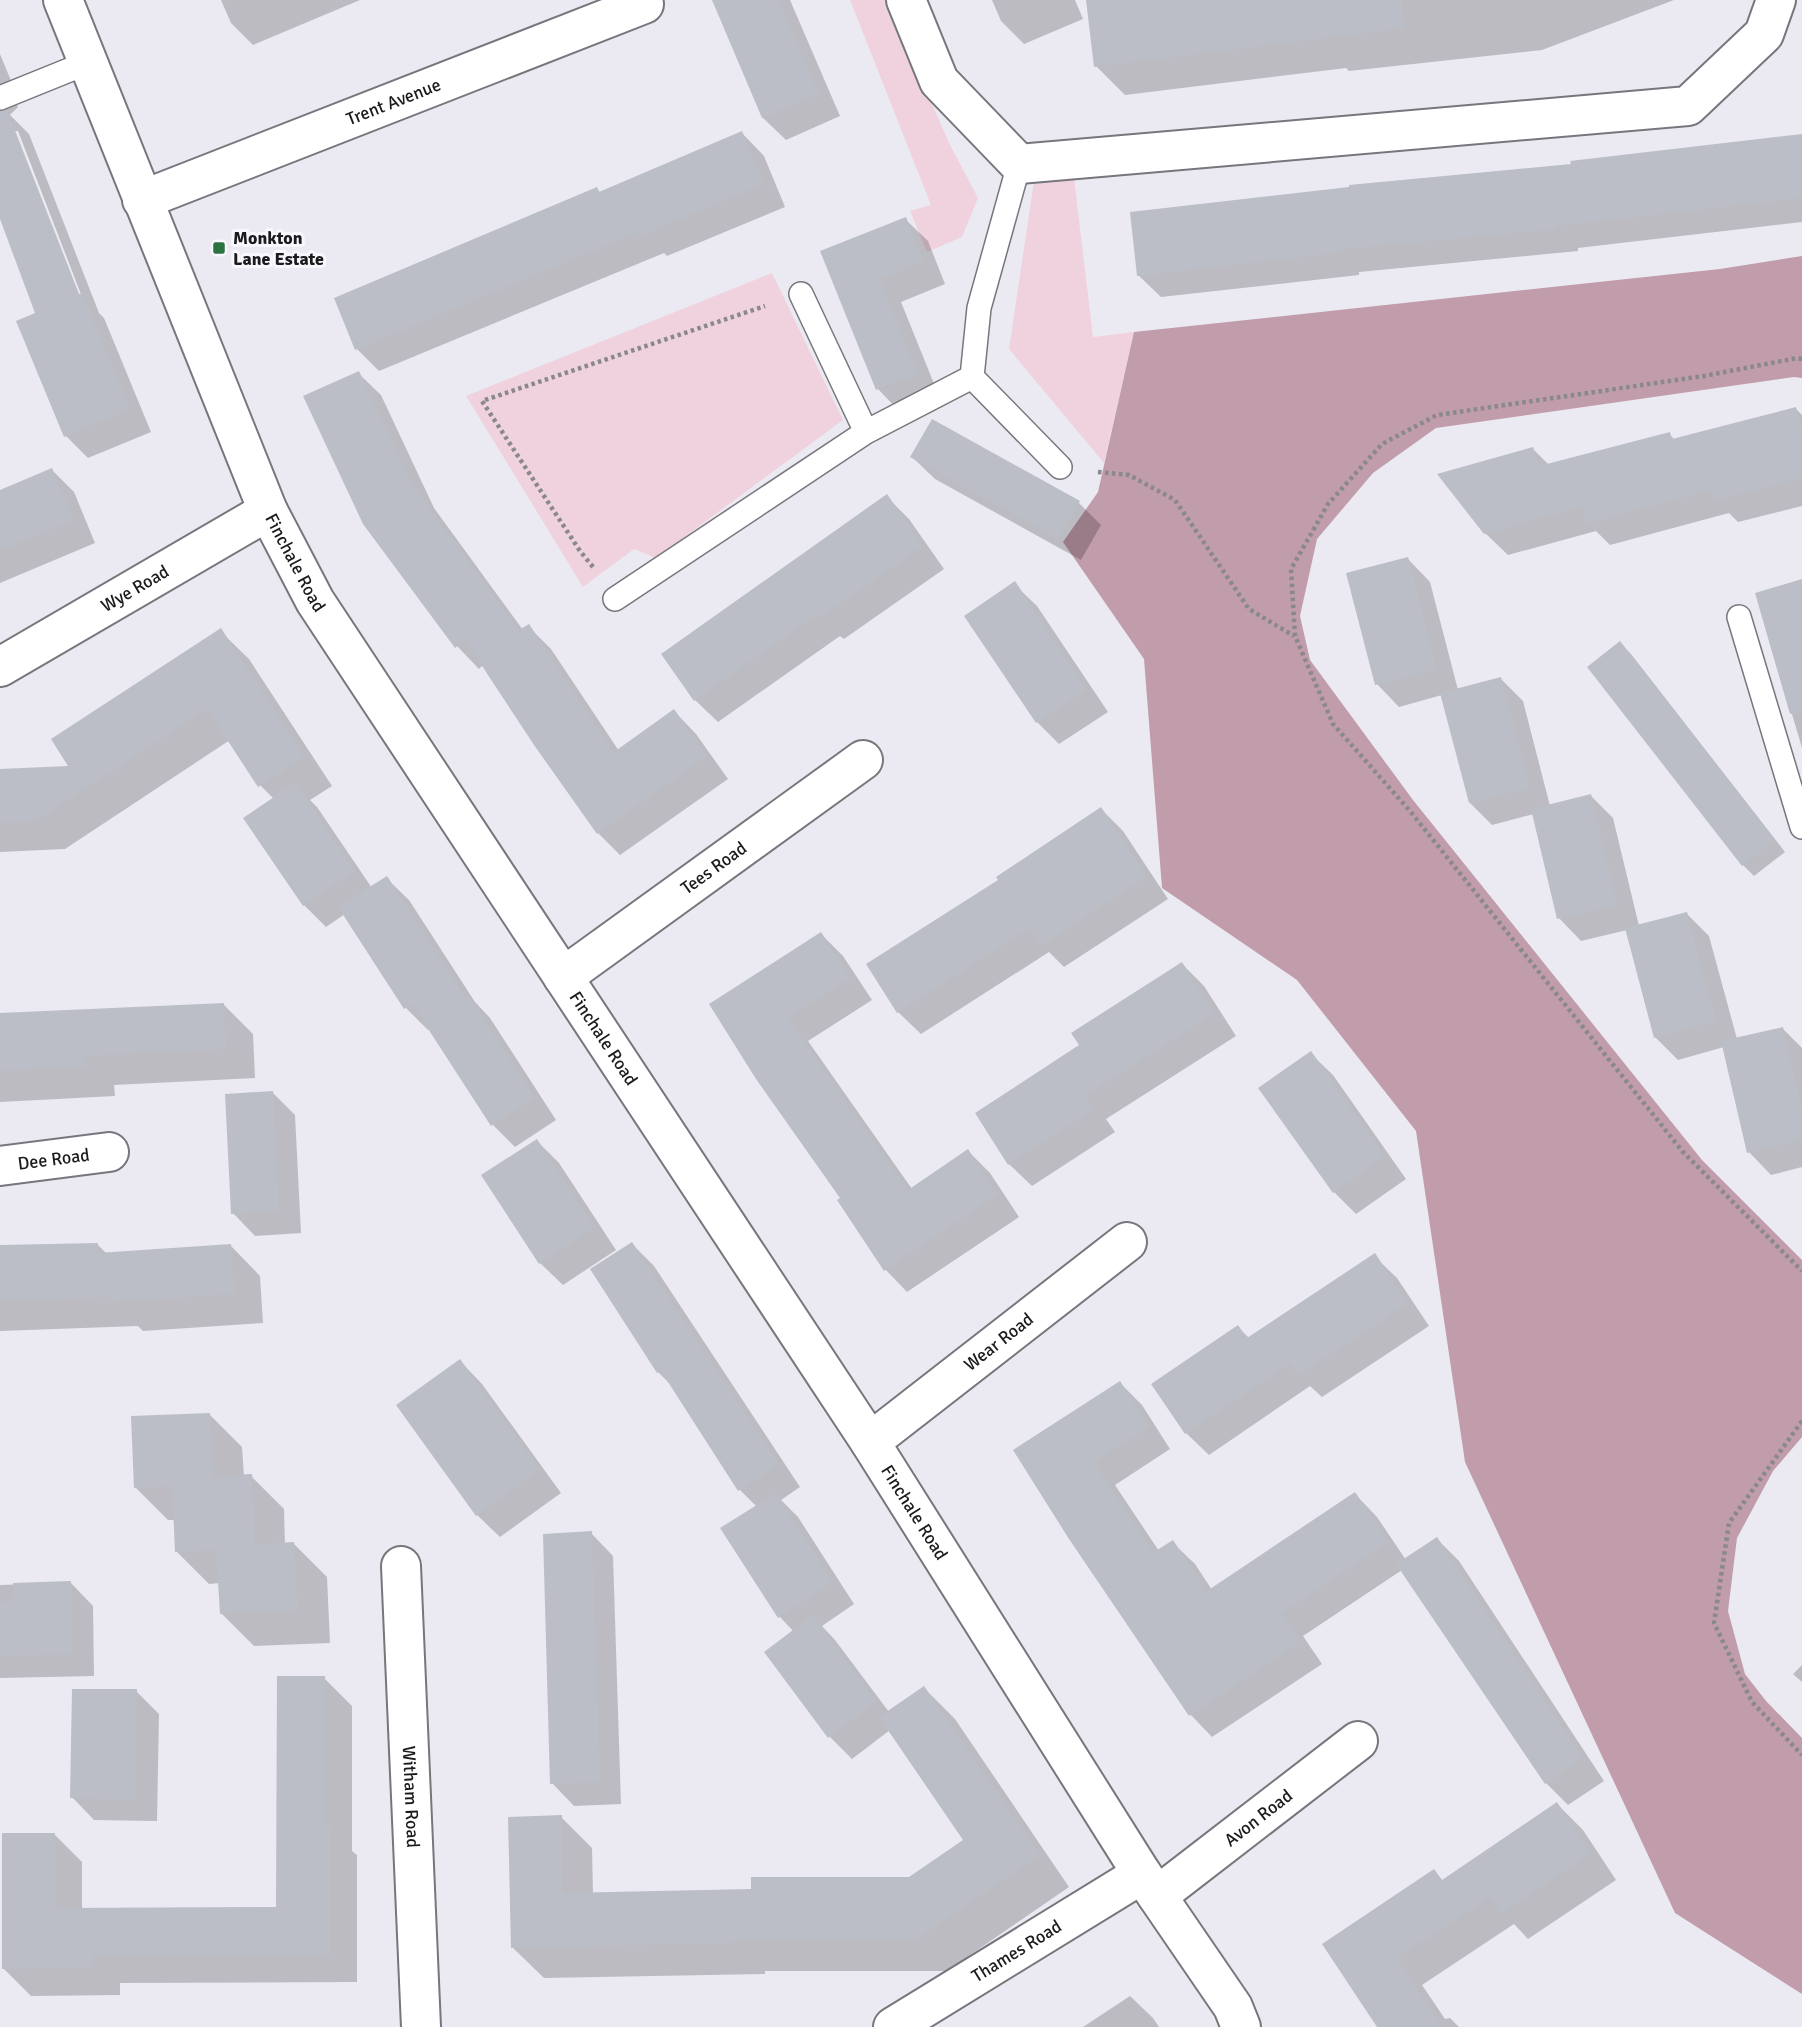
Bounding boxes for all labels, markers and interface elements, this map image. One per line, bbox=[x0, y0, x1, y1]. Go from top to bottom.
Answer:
street label: Trent Avenue bbox=[343, 73, 444, 130]
place label: Monkton Lane Estate bbox=[233, 227, 324, 270]
marker: Monkton Lane Estate bbox=[211, 240, 227, 256]
street label: Finchale Road bbox=[260, 510, 330, 616]
street label: Wye Road bbox=[97, 560, 173, 617]
street label: Tees Road bbox=[677, 837, 751, 899]
street label: Finchale Road bbox=[565, 987, 643, 1089]
street label: Dee Road bbox=[16, 1144, 91, 1175]
street label: Wear Road bbox=[960, 1308, 1038, 1376]
street label: Finchale Road bbox=[876, 1461, 952, 1564]
street label: Witham Road bbox=[398, 1745, 424, 1848]
street label: Avon Road bbox=[1220, 1785, 1297, 1851]
street label: Thames Road bbox=[967, 1915, 1066, 1987]

